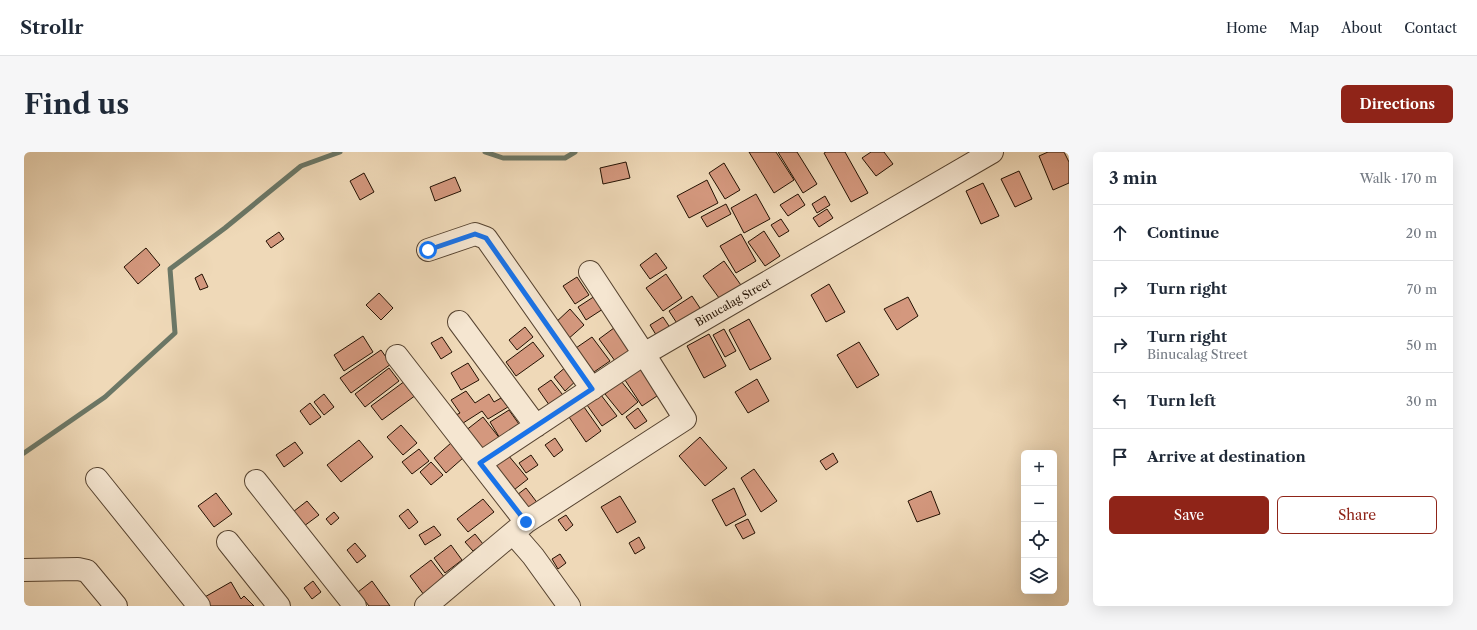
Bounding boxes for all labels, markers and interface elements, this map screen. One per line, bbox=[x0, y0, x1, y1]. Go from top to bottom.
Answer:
text: Strollr bbox=[20, 16, 84, 39]
text: Home bbox=[1226, 19, 1267, 37]
text: Map bbox=[1289, 19, 1319, 37]
text: About bbox=[1341, 19, 1382, 37]
text: Contact bbox=[1404, 19, 1457, 37]
button: Directions bbox=[1341, 85, 1453, 123]
text: Find us bbox=[24, 87, 129, 121]
text: 3 min bbox=[1109, 168, 1158, 188]
text: Walk · 170 m bbox=[1360, 170, 1437, 186]
icon: ahead bbox=[1109, 222, 1131, 244]
text: Continue bbox=[1147, 223, 1219, 242]
text: 20 m bbox=[1406, 225, 1437, 241]
route start bbox=[419, 241, 437, 259]
street label: Binucalag Street bbox=[693, 275, 773, 329]
icon: right bbox=[1109, 278, 1131, 300]
text: Turn right bbox=[1147, 279, 1227, 298]
text: 70 m bbox=[1407, 281, 1437, 297]
text: Turn right bbox=[1147, 327, 1227, 346]
icon: right bbox=[1109, 334, 1131, 356]
text: 50 m bbox=[1406, 337, 1437, 353]
text: Binucalag Street bbox=[1147, 346, 1248, 362]
icon: left bbox=[1109, 390, 1131, 412]
text: Turn left bbox=[1147, 391, 1216, 410]
text: 30 m bbox=[1406, 393, 1437, 409]
icon: arrive bbox=[1109, 446, 1131, 468]
text: Arrive at destination bbox=[1147, 447, 1306, 466]
map controls bbox=[1021, 450, 1057, 594]
button: + bbox=[1021, 450, 1057, 486]
button: − bbox=[1021, 486, 1057, 522]
button: Save bbox=[1109, 496, 1269, 534]
button: Share bbox=[1277, 496, 1437, 534]
route end bbox=[517, 513, 535, 531]
button: locate bbox=[1021, 522, 1057, 558]
button: layers bbox=[1021, 558, 1057, 594]

